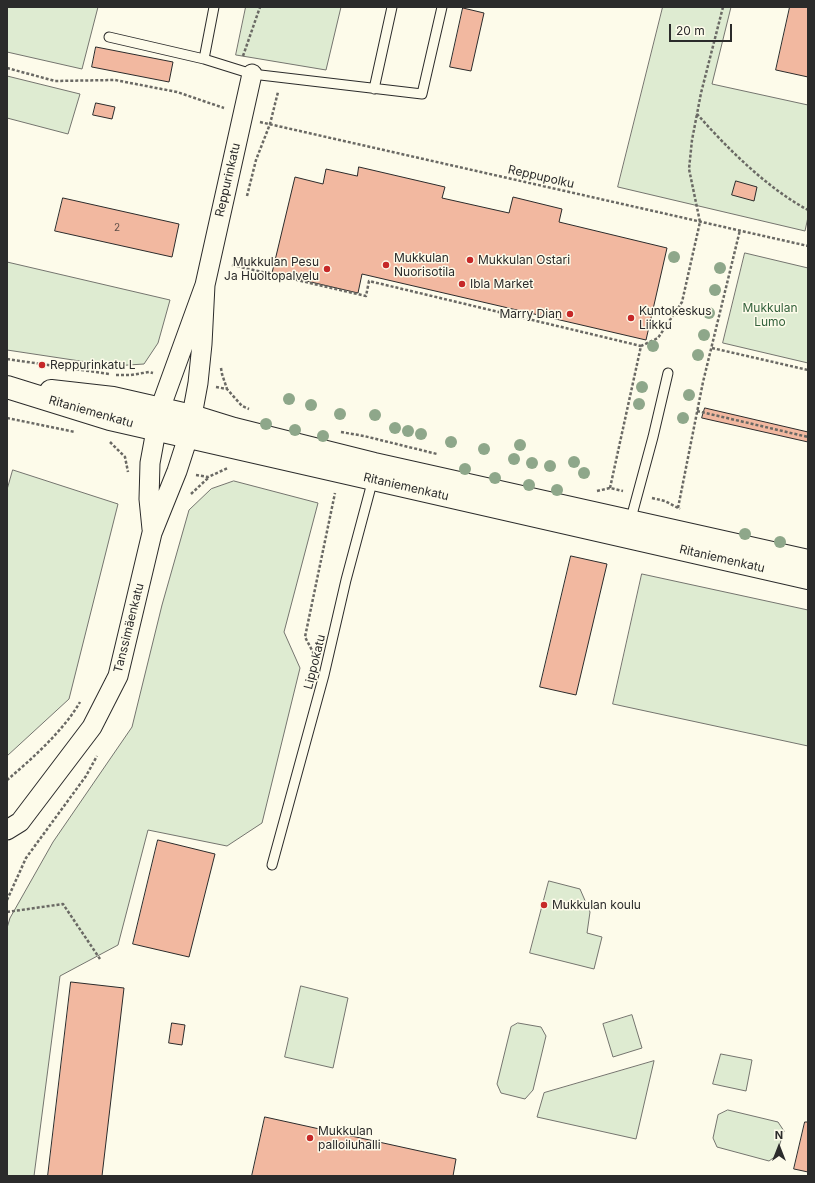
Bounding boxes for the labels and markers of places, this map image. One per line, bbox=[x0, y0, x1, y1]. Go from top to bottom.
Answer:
place label: Mukkulan Nuorisotila bbox=[394, 251, 455, 279]
place label: Mukkulan Ostari bbox=[478, 253, 570, 267]
place label: Mukkulan Pesu Ja Huoltopalvelu bbox=[224, 255, 319, 283]
marker: Mukkulan Ostari bbox=[465, 255, 475, 265]
marker: Mukkulan Nuorisotila bbox=[381, 260, 391, 270]
marker: Mukkulan Pesu Ja Huoltopalvelu bbox=[322, 264, 332, 274]
place label: Ibla Market bbox=[470, 277, 533, 291]
marker: Ibla Market bbox=[457, 279, 467, 289]
place label: Kuntokeskus Liikku bbox=[639, 304, 712, 332]
place label: Marry Dian bbox=[499, 307, 562, 321]
marker: Marry Dian bbox=[565, 309, 575, 319]
marker: Kuntokeskus Liikku bbox=[626, 313, 636, 323]
place label: Reppurinkatu L bbox=[50, 358, 136, 372]
marker: Reppurinkatu L bbox=[37, 360, 47, 370]
place label: Mukkulan koulu bbox=[552, 898, 641, 912]
marker: Mukkulan koulu bbox=[539, 900, 549, 910]
place label: Mukkulan palloiluhalli bbox=[318, 1124, 381, 1152]
marker: Mukkulan palloiluhalli bbox=[305, 1133, 315, 1143]

